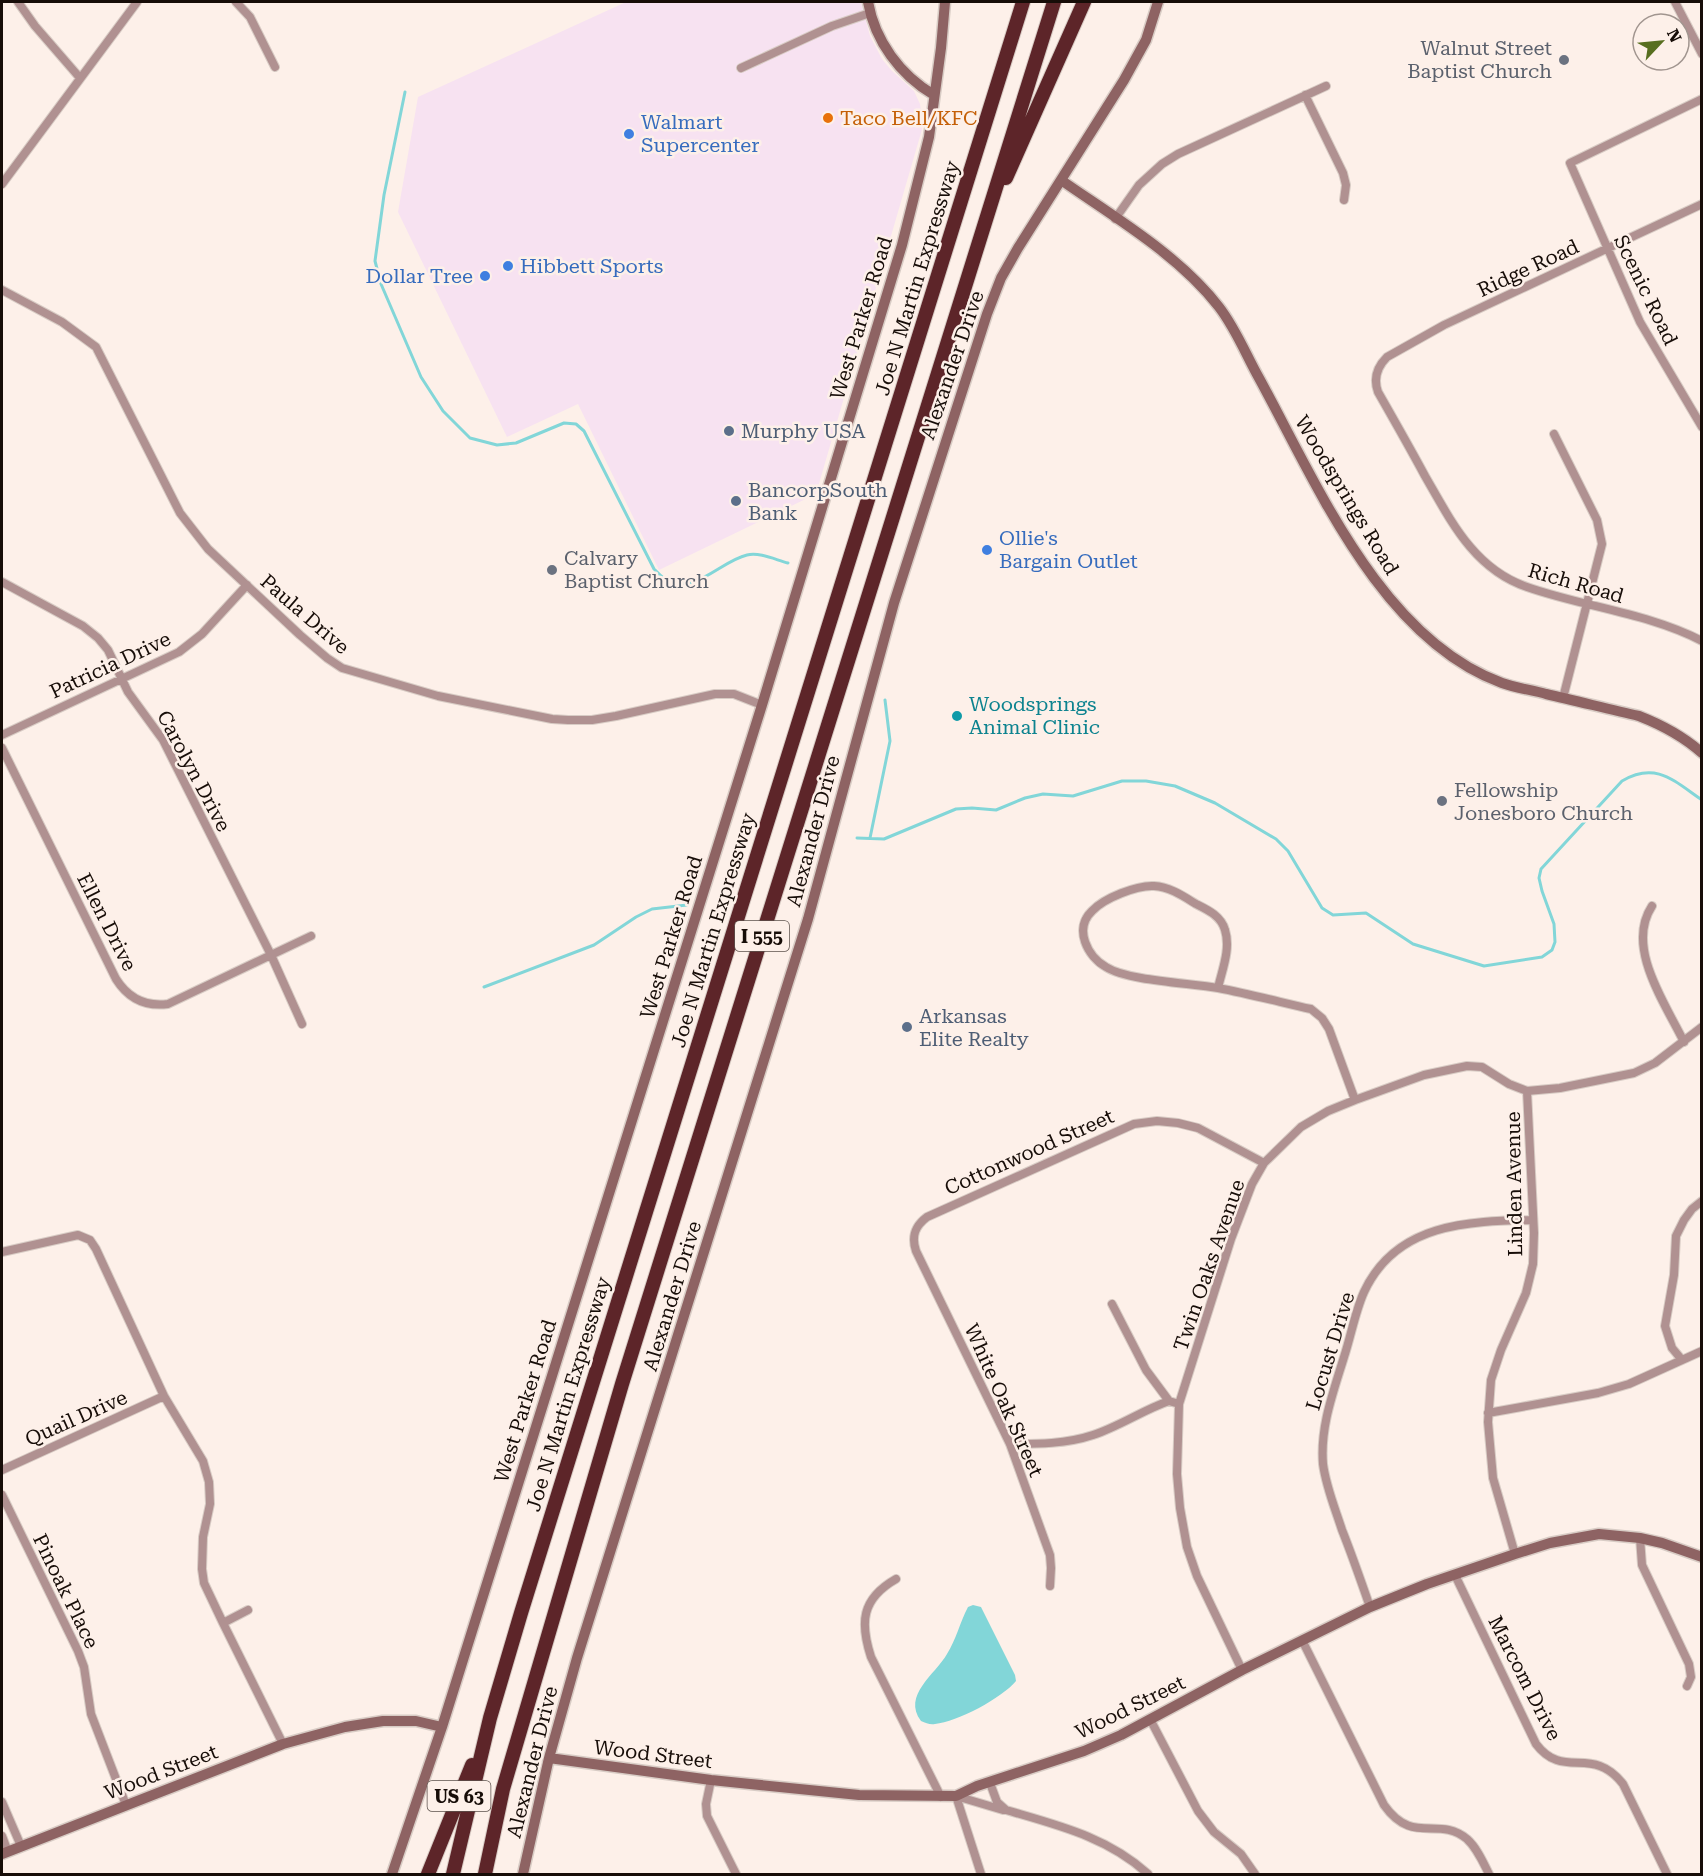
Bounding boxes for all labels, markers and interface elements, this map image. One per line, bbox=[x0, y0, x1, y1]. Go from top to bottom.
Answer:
north arrow bbox=[1631, 12, 1691, 72]
text: N bbox=[1663, 26, 1685, 45]
place label: Walnut Street Baptist Church bbox=[1407, 36, 1553, 83]
marker: Walnut Street Baptist Church bbox=[1557, 53, 1571, 67]
place label: Taco Bell/KFC bbox=[840, 106, 977, 130]
place label: Walmart Supercenter bbox=[641, 110, 760, 157]
marker: Taco Bell/KFC bbox=[821, 111, 835, 125]
marker: Walmart Supercenter bbox=[622, 127, 636, 141]
street label: Joe N Martin Expressway bbox=[870, 158, 964, 398]
street label: Scenic Road bbox=[1609, 231, 1683, 349]
street label: West Parker Road bbox=[825, 233, 897, 402]
street label: Ridge Road bbox=[1473, 234, 1583, 302]
place label: Hibbett Sports bbox=[520, 254, 663, 278]
marker: Hibbett Sports bbox=[501, 259, 515, 273]
place label: Dollar Tree bbox=[365, 264, 473, 288]
marker: Dollar Tree bbox=[478, 269, 492, 283]
street label: Alexander Drive bbox=[915, 287, 989, 443]
street label: Woodsprings Road bbox=[1290, 411, 1404, 579]
place label: Murphy USA bbox=[741, 419, 865, 443]
marker: Murphy USA bbox=[722, 424, 736, 438]
place label: BancorpSouth Bank bbox=[748, 478, 888, 525]
marker: BancorpSouth Bank bbox=[729, 494, 743, 508]
place label: Ollie's Bargain Outlet bbox=[999, 526, 1138, 573]
marker: Ollie's Bargain Outlet bbox=[980, 543, 994, 557]
place label: Calvary Baptist Church bbox=[564, 546, 709, 593]
street label: Rich Road bbox=[1525, 558, 1627, 608]
marker: Calvary Baptist Church bbox=[545, 563, 559, 577]
street label: Paula Drive bbox=[256, 569, 354, 659]
street label: Patricia Drive bbox=[46, 626, 174, 703]
place label: Woodsprings Animal Clinic bbox=[969, 692, 1100, 739]
street label: Carolyn Drive bbox=[152, 706, 236, 836]
marker: Woodsprings Animal Clinic bbox=[950, 709, 964, 723]
street label: Alexander Drive bbox=[781, 753, 845, 909]
place label: Fellowship Jonesboro Church bbox=[1454, 778, 1633, 825]
marker: Fellowship Jonesboro Church bbox=[1435, 794, 1449, 808]
street label: Joe N Martin Expressway bbox=[666, 810, 760, 1050]
street label: West Parker Road bbox=[635, 852, 707, 1021]
street label: Ellen Drive bbox=[72, 869, 142, 975]
road number: I 555 bbox=[735, 921, 789, 951]
place label: Arkansas Elite Realty bbox=[919, 1004, 1029, 1051]
marker: Arkansas Elite Realty bbox=[900, 1020, 914, 1034]
street label: Cottonwood Street bbox=[941, 1104, 1118, 1200]
street label: Linden Avenue bbox=[1501, 1111, 1527, 1257]
street label: Twin Oaks Avenue bbox=[1168, 1176, 1250, 1354]
street label: Alexander Drive bbox=[638, 1218, 706, 1374]
street label: Joe N Martin Expressway bbox=[521, 1274, 615, 1514]
street label: Locust Drive bbox=[1301, 1289, 1359, 1413]
street label: West Parker Road bbox=[489, 1316, 561, 1485]
street label: White Oak Street bbox=[959, 1320, 1049, 1481]
street label: Quail Drive bbox=[21, 1385, 131, 1451]
street label: Pinoak Place bbox=[28, 1530, 104, 1652]
street label: Marcom Drive bbox=[1483, 1612, 1567, 1744]
street label: Wood Street bbox=[1071, 1670, 1189, 1744]
street label: Alexander Drive bbox=[502, 1684, 562, 1840]
street label: Wood Street bbox=[592, 1735, 714, 1773]
street label: Wood Street bbox=[101, 1739, 221, 1805]
road number: US 63 bbox=[428, 1781, 490, 1811]

